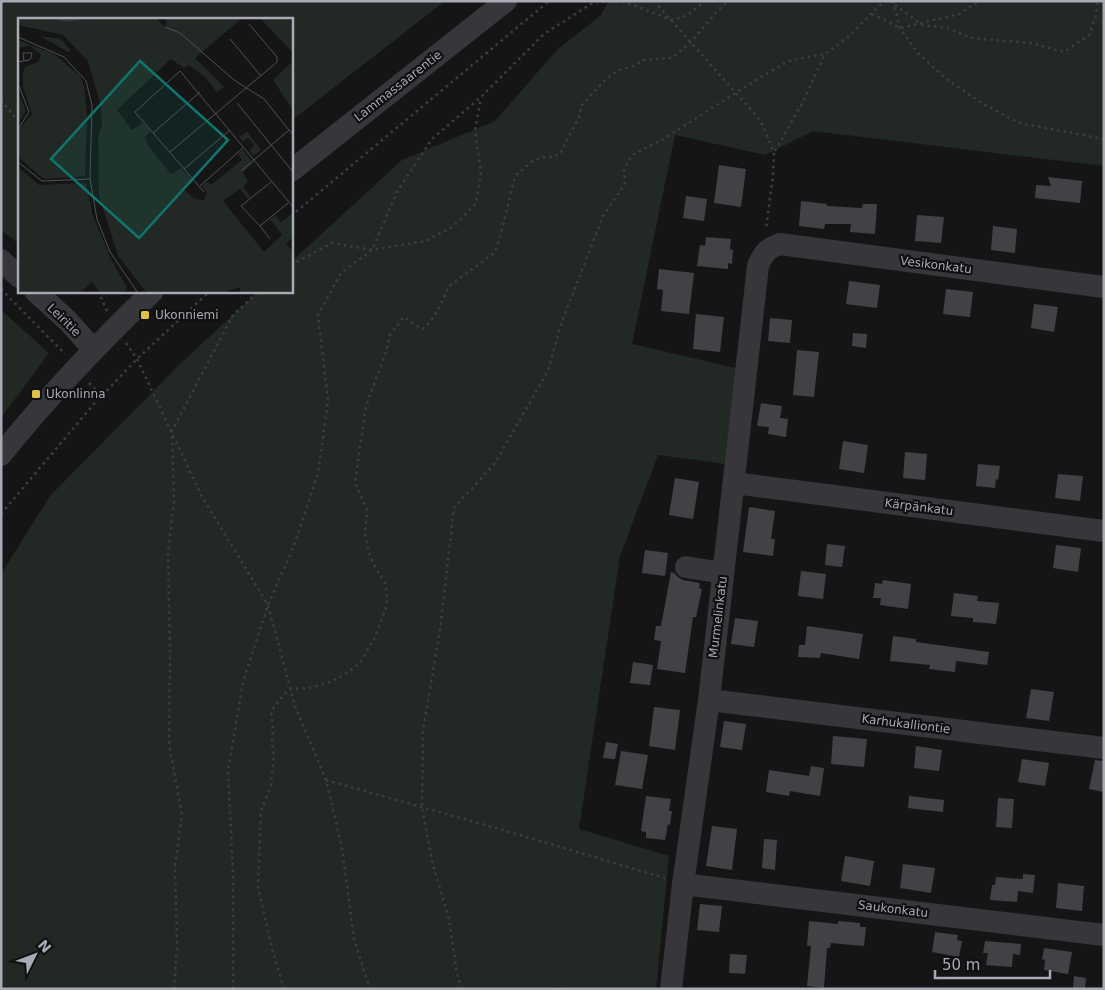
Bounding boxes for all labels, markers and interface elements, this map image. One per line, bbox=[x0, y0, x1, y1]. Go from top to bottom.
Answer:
inset map bbox=[18, 18, 292, 292]
street label: Lammassaarentie bbox=[352, 48, 444, 124]
street label: Vesikonkatu bbox=[899, 254, 973, 276]
street label: Leiritie bbox=[44, 301, 84, 339]
place label: Ukonniemi bbox=[155, 308, 219, 322]
marker: Ukonniemi bbox=[139, 309, 151, 321]
place label: Ukonlinna bbox=[46, 387, 105, 401]
marker: Ukonlinna bbox=[30, 388, 42, 400]
street label: Kärpänkatu bbox=[884, 496, 954, 518]
street label: Murmelinkatu bbox=[706, 575, 730, 659]
street label: Karhukalliontie bbox=[861, 712, 951, 736]
street label: Saukonkatu bbox=[857, 898, 929, 920]
north arrow bbox=[10, 930, 60, 980]
text: N bbox=[35, 937, 55, 956]
scale bar bbox=[935, 948, 1050, 980]
text: 50 m bbox=[942, 956, 980, 974]

